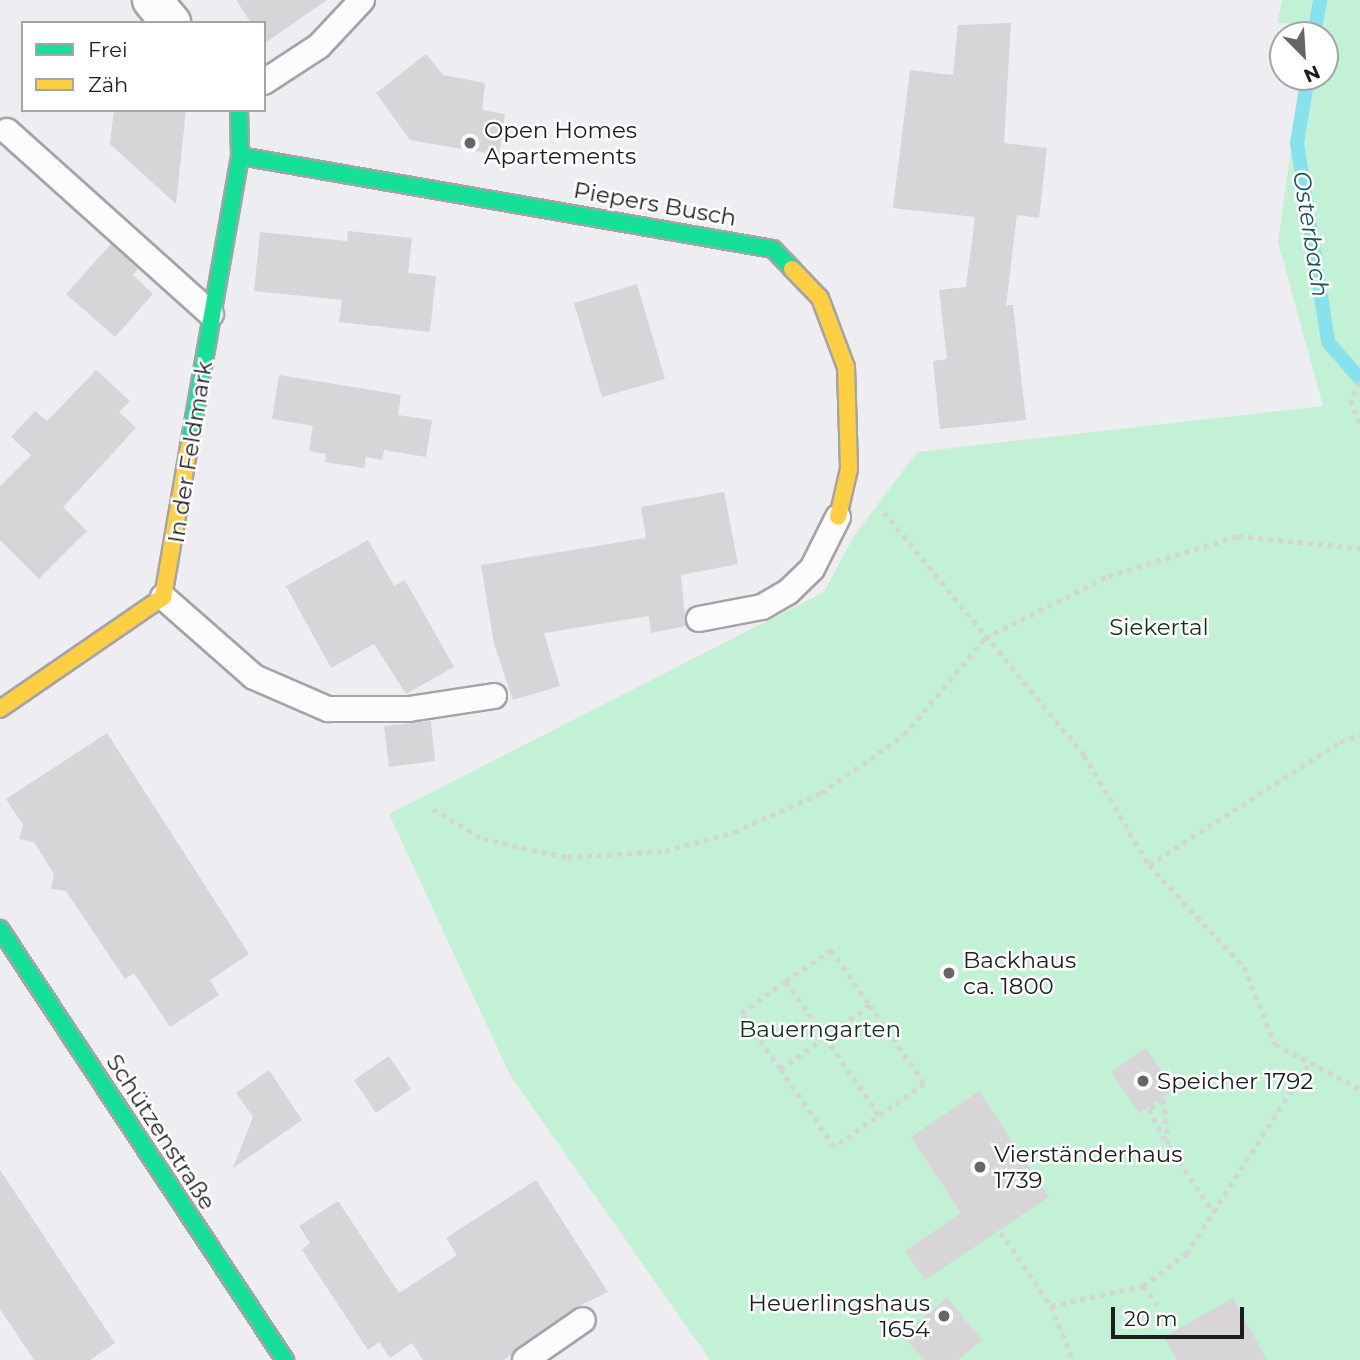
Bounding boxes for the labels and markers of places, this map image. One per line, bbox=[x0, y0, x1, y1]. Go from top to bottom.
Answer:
place label: Open Homes Apartements bbox=[484, 116, 637, 170]
marker: Open Homes Apartements bbox=[462, 135, 478, 151]
place label: Backhaus ca. 1800 bbox=[963, 946, 1076, 1000]
marker: Backhaus ca. 1800 bbox=[941, 965, 957, 981]
place label: Speicher 1792 bbox=[1157, 1067, 1313, 1095]
marker: Speicher 1792 bbox=[1135, 1073, 1151, 1089]
place label: Vierständerhaus 1739 bbox=[994, 1140, 1182, 1194]
marker: Vierständerhaus 1739 bbox=[972, 1159, 988, 1175]
place label: Heuerlingshaus 1654 bbox=[748, 1289, 930, 1343]
marker: Heuerlingshaus 1654 bbox=[936, 1308, 952, 1324]

